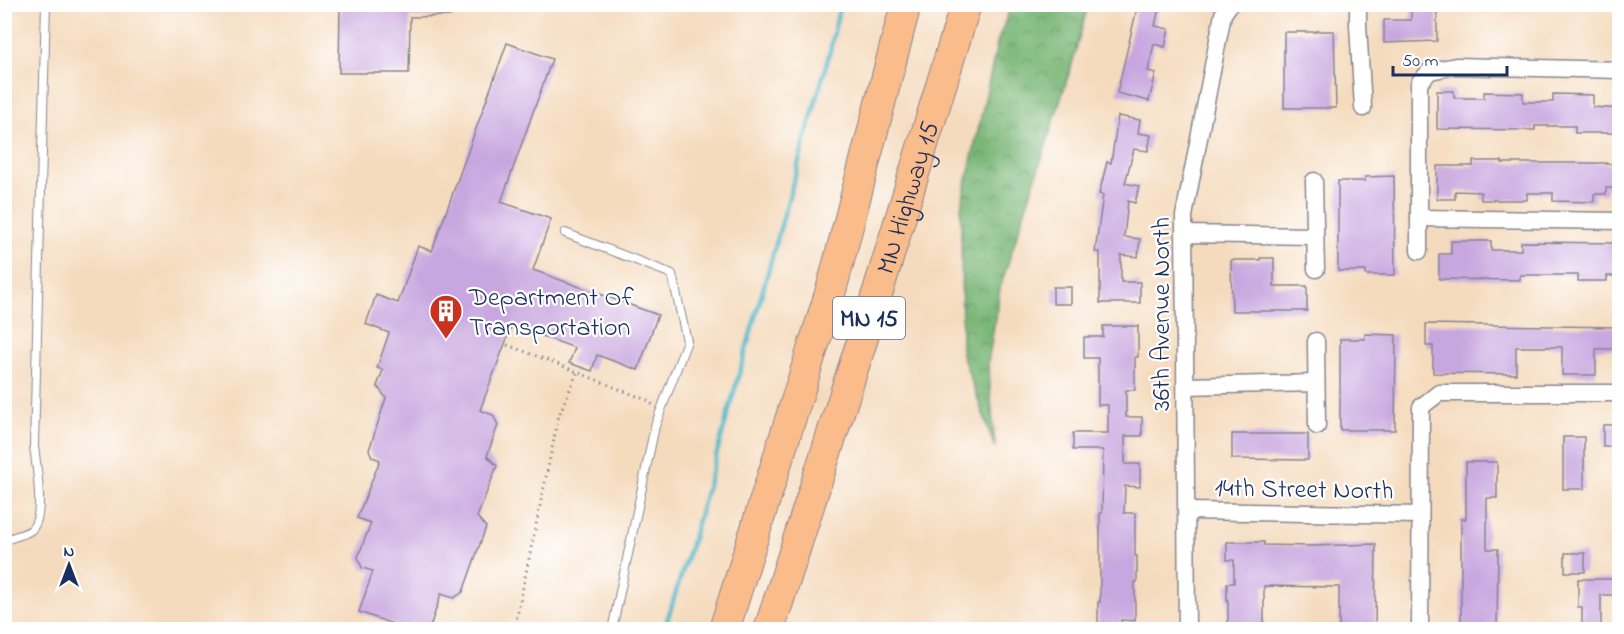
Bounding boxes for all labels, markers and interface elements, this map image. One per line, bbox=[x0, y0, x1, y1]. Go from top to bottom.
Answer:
scale bar bbox=[1393, 39, 1507, 77]
text: 50 m bbox=[1402, 49, 1439, 75]
street label: MN Highway 15 bbox=[868, 117, 951, 279]
street label: 36th Avenue North bbox=[1144, 217, 1182, 411]
place label: Department Of Transportation bbox=[468, 280, 635, 348]
building icon: Department Of Transportation bbox=[428, 293, 464, 340]
road number: MN 15 bbox=[833, 297, 905, 339]
street label: 14th Street North bbox=[1214, 470, 1394, 512]
north arrow bbox=[39, 535, 99, 595]
text: N bbox=[64, 540, 75, 564]

